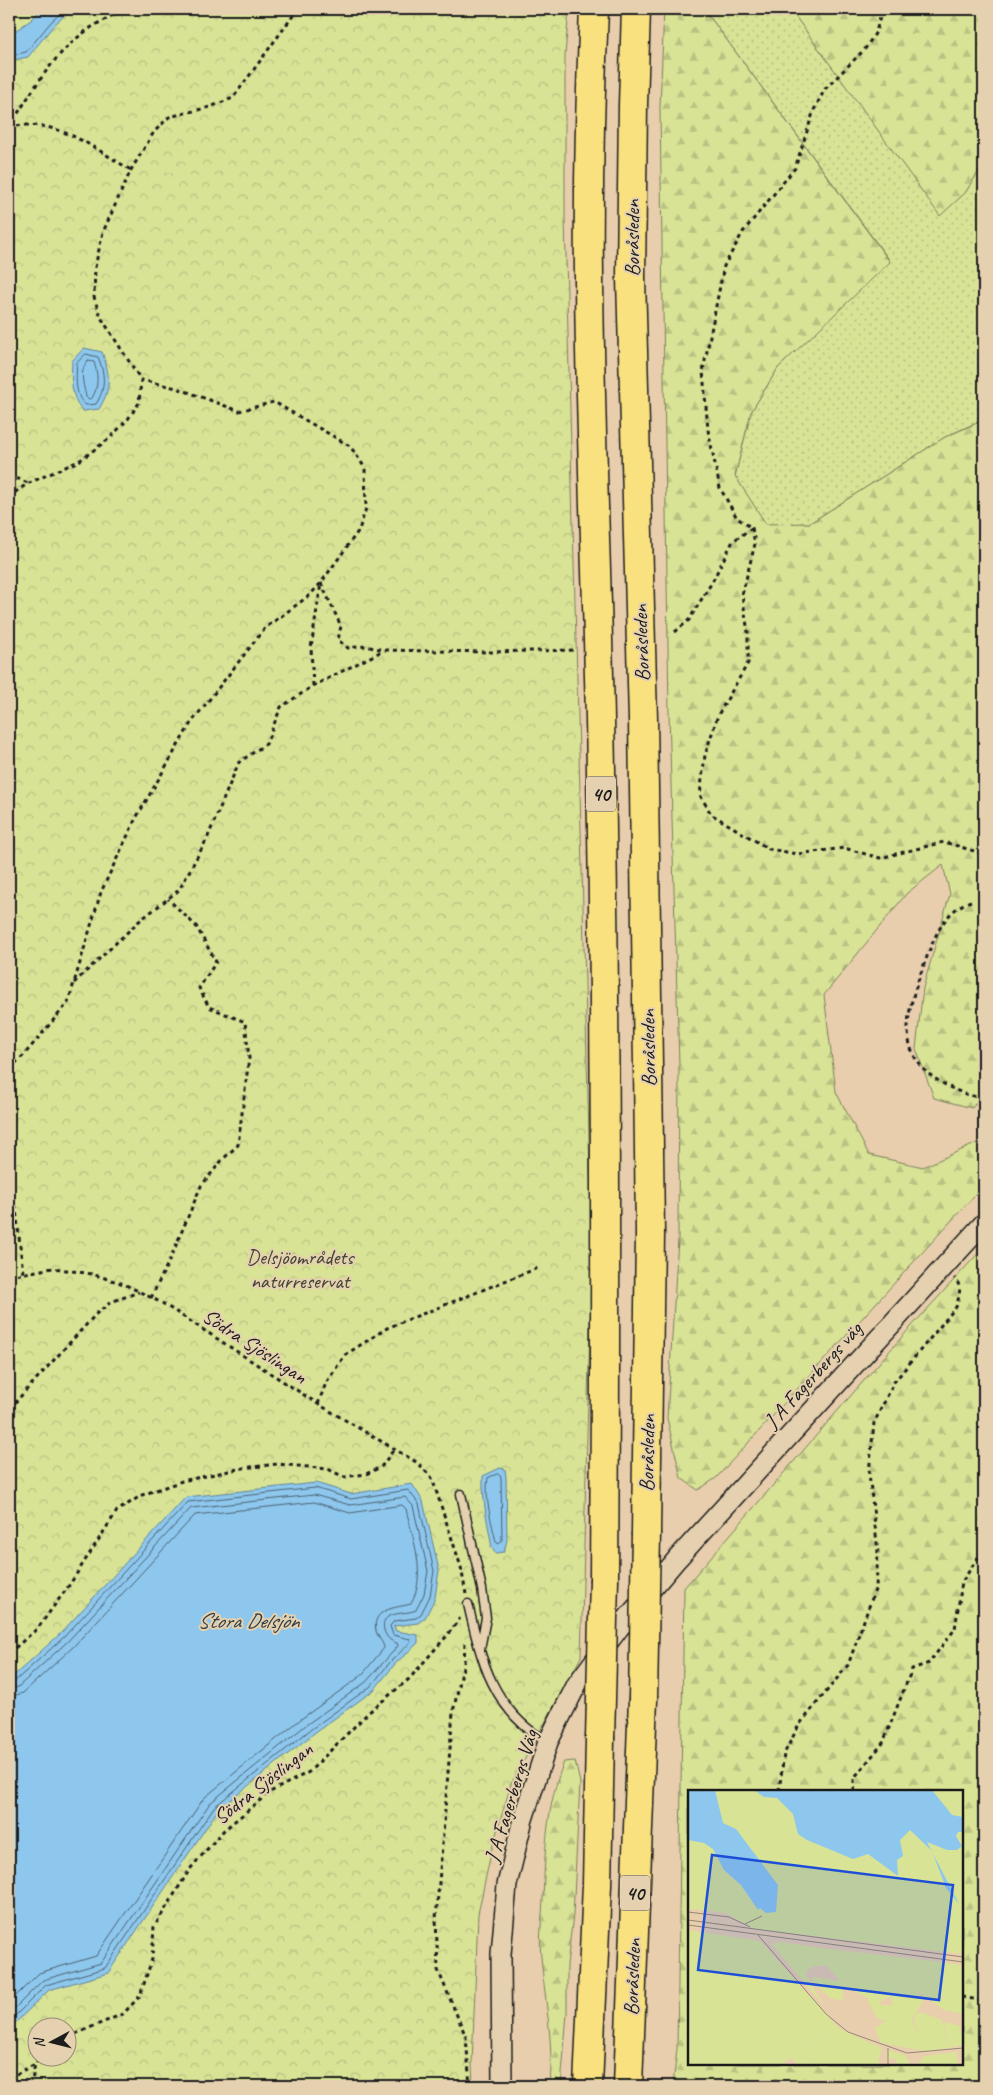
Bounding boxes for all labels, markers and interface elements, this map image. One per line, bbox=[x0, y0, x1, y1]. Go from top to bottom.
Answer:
street label: Boråsleden bbox=[619, 199, 645, 277]
street label: Boråsleden bbox=[627, 603, 655, 682]
road number: 40 bbox=[586, 776, 616, 812]
street label: Boråsleden bbox=[634, 1009, 662, 1087]
park label: Delsjöområdets naturreservat bbox=[247, 1244, 355, 1294]
street label: Södra Sjöslingan bbox=[198, 1303, 312, 1390]
street label: J A Fagerbergs väg bbox=[758, 1315, 869, 1434]
street label: Boråsleden bbox=[633, 1414, 661, 1492]
water label: Stora Delsjön bbox=[197, 1607, 301, 1635]
street label: J A Fagerbergs Väg bbox=[478, 1725, 544, 1867]
street label: Södra Sjöslingan bbox=[208, 1736, 318, 1830]
inset map bbox=[688, 1790, 963, 2065]
road number: 40 bbox=[620, 1876, 650, 1910]
street label: Boråsleden bbox=[618, 1937, 646, 2016]
north arrow bbox=[28, 2018, 78, 2068]
text: N bbox=[30, 2036, 49, 2049]

